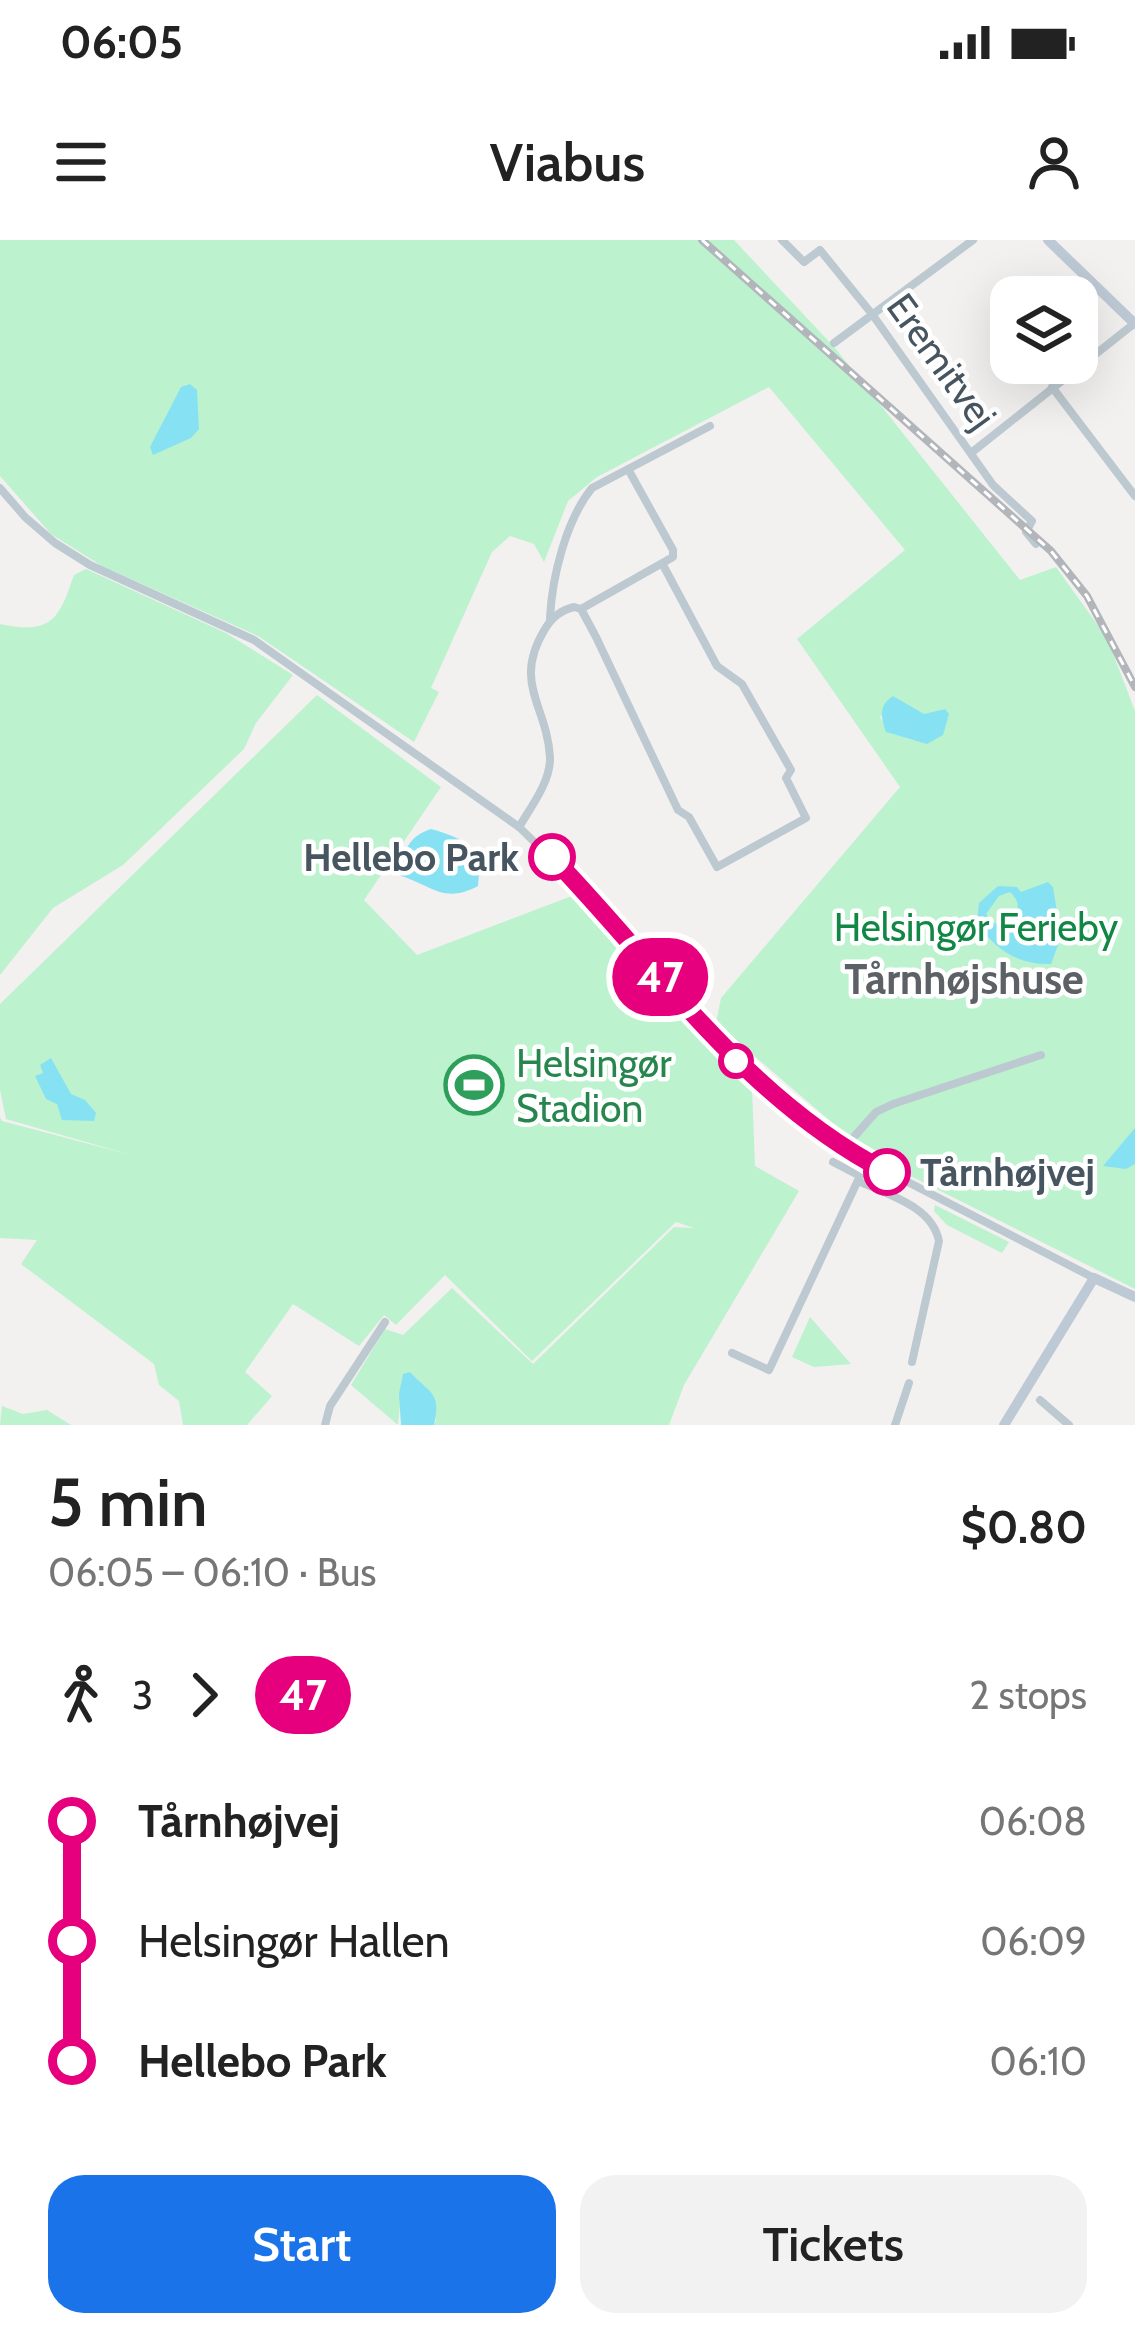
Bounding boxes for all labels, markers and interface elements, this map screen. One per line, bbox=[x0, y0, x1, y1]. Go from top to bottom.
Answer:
text: 06:05 bbox=[60, 15, 183, 69]
icon: menu bbox=[48, 129, 114, 195]
text: Viabus bbox=[490, 129, 645, 195]
icon: person bbox=[1021, 129, 1087, 195]
map controls bbox=[990, 276, 1098, 384]
button: layers bbox=[990, 276, 1098, 384]
street label: Eremitvej bbox=[877, 284, 1007, 438]
place label: Hellebo Park bbox=[303, 833, 519, 881]
marker: Hellebo Park bbox=[530, 835, 574, 879]
park label: Helsingør Ferieby bbox=[834, 903, 1119, 951]
line badge: 47 bbox=[606, 938, 714, 1016]
text: 47 bbox=[636, 951, 684, 1003]
district label: Tårnhøjshuse bbox=[844, 953, 1084, 1005]
place label: Helsingør Stadion bbox=[516, 1039, 672, 1132]
unlabelled marker bbox=[720, 1045, 752, 1077]
sports icon: Helsingør Stadion bbox=[443, 1054, 505, 1116]
place label: Tårnhøjvej bbox=[920, 1148, 1095, 1196]
marker: Tårnhøjvej bbox=[865, 1150, 909, 1194]
text: 5 min bbox=[48, 1462, 208, 1543]
text: $0.80 bbox=[961, 1500, 1087, 1554]
text: 06:05 – 06:10 · Bus bbox=[48, 1548, 377, 1596]
icon: walk bbox=[48, 1662, 114, 1728]
icon: forward bbox=[171, 1662, 237, 1728]
text: 47 bbox=[279, 1669, 327, 1721]
text: 3 bbox=[132, 1671, 153, 1719]
text: 2 stops bbox=[969, 1671, 1087, 1719]
text: Tårnhøjvej bbox=[138, 1794, 340, 1848]
text: 06:08 bbox=[979, 1797, 1087, 1845]
text: Helsingør Hallen bbox=[138, 1914, 450, 1968]
text: 06:09 bbox=[980, 1917, 1087, 1965]
text: Hellebo Park bbox=[138, 2034, 387, 2088]
text: 06:10 bbox=[990, 2037, 1087, 2085]
button: Start bbox=[48, 2175, 556, 2313]
button: Tickets bbox=[580, 2175, 1087, 2313]

